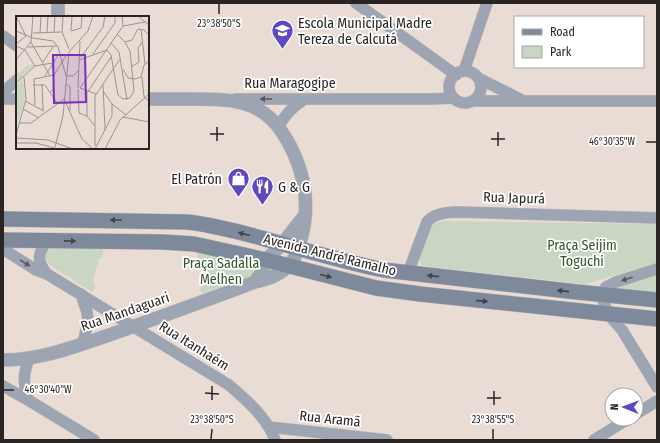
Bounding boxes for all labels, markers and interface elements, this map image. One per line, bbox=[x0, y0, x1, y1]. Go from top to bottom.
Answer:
place label: Escola Municipal Madre Tereza de Calcutá bbox=[298, 15, 432, 48]
inset map bbox=[16, 16, 149, 149]
legend bbox=[514, 16, 644, 68]
text: 23°38'50"S bbox=[197, 18, 241, 30]
school or university icon: Escola Municipal Madre Tereza de Calcutá bbox=[269, 18, 295, 51]
text: Road bbox=[550, 25, 575, 39]
text: Park bbox=[550, 45, 572, 59]
street label: Rua Maragogipe bbox=[244, 75, 336, 92]
one-way arrow bbox=[259, 96, 272, 102]
text: 46°30'35"W bbox=[589, 136, 636, 148]
shop icon: El Patrón bbox=[225, 166, 251, 199]
place label: El Patrón bbox=[171, 171, 222, 188]
restaurant icon: G & G bbox=[249, 174, 275, 207]
place label: G & G bbox=[278, 179, 310, 196]
street label: Rua Japurá bbox=[483, 188, 545, 208]
one-way arrow bbox=[109, 217, 122, 223]
one-way arrow bbox=[238, 230, 251, 236]
street label: Avenida André Ramalho bbox=[262, 230, 398, 280]
one-way arrow bbox=[64, 237, 76, 244]
park label: Praça Seijim Toguchi bbox=[547, 237, 617, 270]
park label: Praça Sadalla Melhen bbox=[183, 255, 259, 288]
one-way arrow bbox=[19, 259, 30, 266]
one-way arrow bbox=[320, 273, 333, 279]
one-way arrow bbox=[427, 273, 439, 279]
one-way arrow bbox=[621, 276, 633, 282]
one-way arrow bbox=[557, 287, 569, 294]
street label: Rua Mandaguari bbox=[78, 289, 172, 335]
one-way arrow bbox=[476, 297, 488, 304]
street label: Rua Itanhaém bbox=[156, 318, 232, 374]
text: 46°30'40"W bbox=[25, 384, 72, 396]
north arrow bbox=[604, 387, 644, 427]
text: N bbox=[608, 403, 621, 410]
street label: Rua Aramã bbox=[299, 407, 362, 431]
text: 23°38'50"S bbox=[190, 414, 234, 426]
text: 23°38'55"S bbox=[472, 414, 514, 426]

